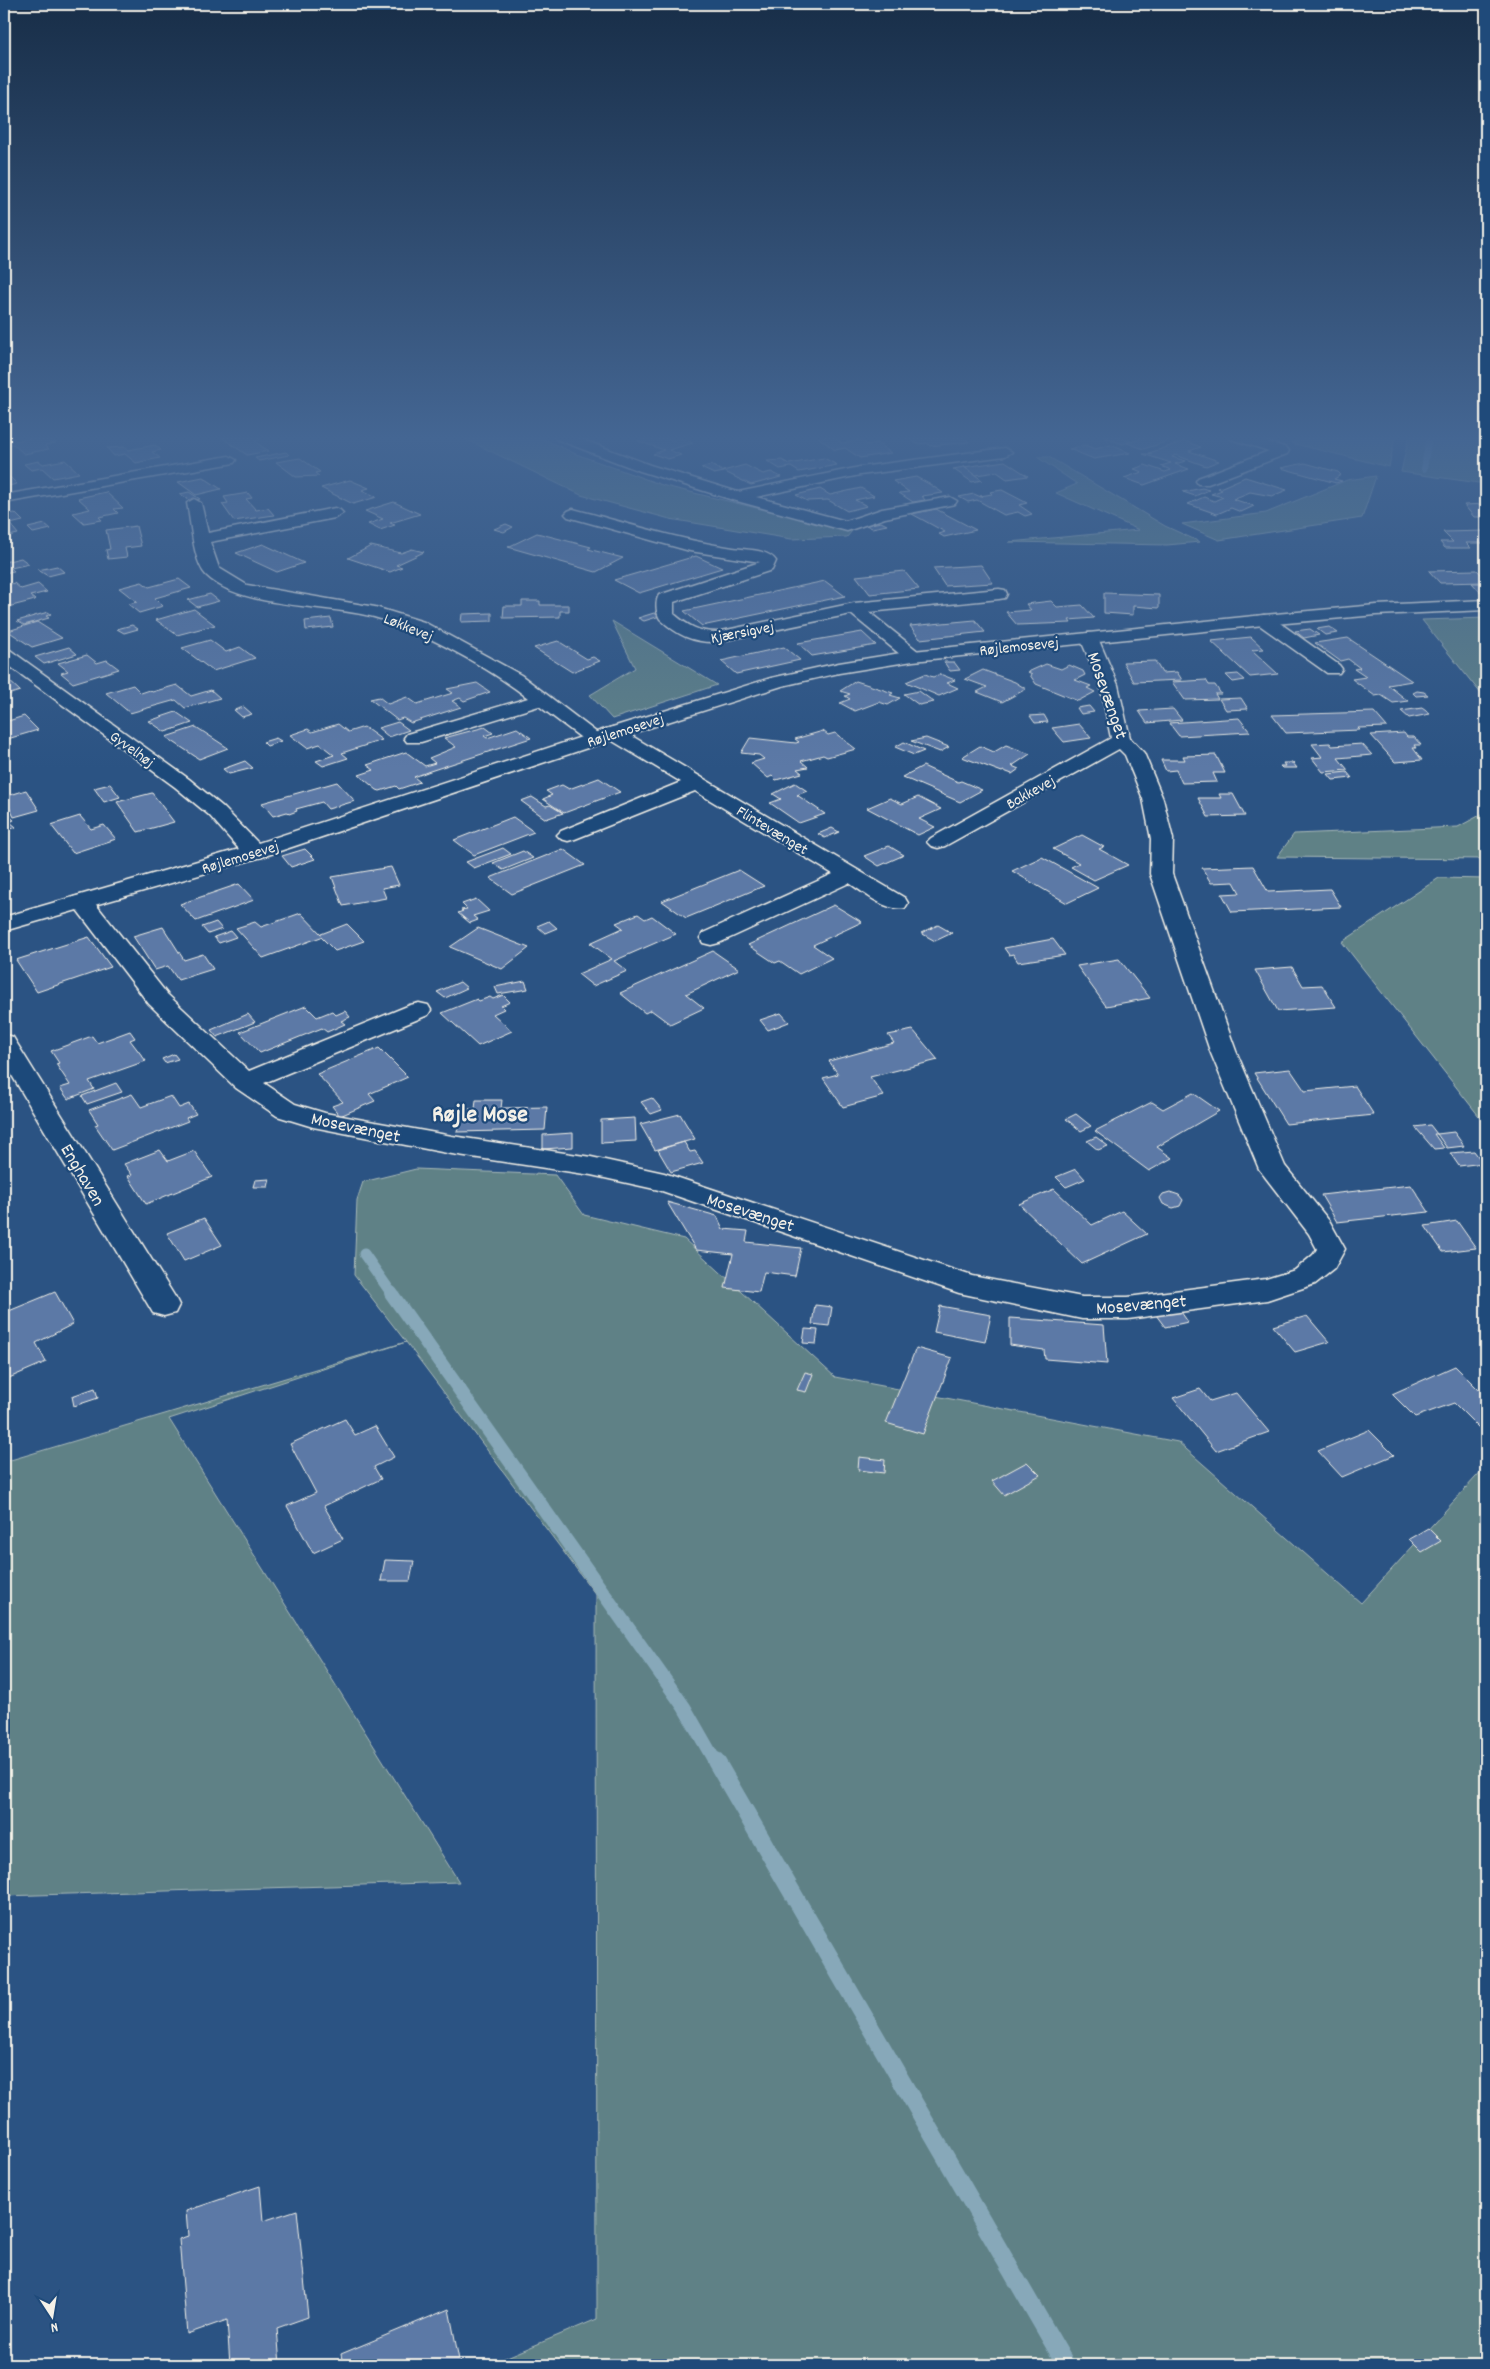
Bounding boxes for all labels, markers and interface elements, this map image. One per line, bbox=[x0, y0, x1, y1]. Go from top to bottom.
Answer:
street label: Løkkevej bbox=[380, 608, 436, 649]
street label: Kjærsigvej bbox=[709, 616, 776, 651]
street label: Røjlemosevej bbox=[978, 632, 1060, 663]
street label: Mosevænget bbox=[1078, 649, 1133, 743]
street label: Røjlemosevej bbox=[584, 708, 667, 755]
street label: Gyvelhøj bbox=[104, 726, 159, 774]
street label: Bakkevej bbox=[1002, 770, 1060, 816]
street label: Flintevænget bbox=[731, 801, 812, 862]
street label: Røjlemosevej bbox=[199, 836, 282, 881]
district label: Røjle Mose bbox=[432, 1099, 528, 1133]
street label: Mosevænget bbox=[308, 1107, 402, 1152]
street label: Enghaven bbox=[52, 1140, 110, 1212]
street label: Mosevænget bbox=[703, 1187, 797, 1241]
street label: Mosevænget bbox=[1095, 1289, 1188, 1324]
north arrow bbox=[28, 2292, 78, 2342]
text: N bbox=[49, 2316, 60, 2337]

